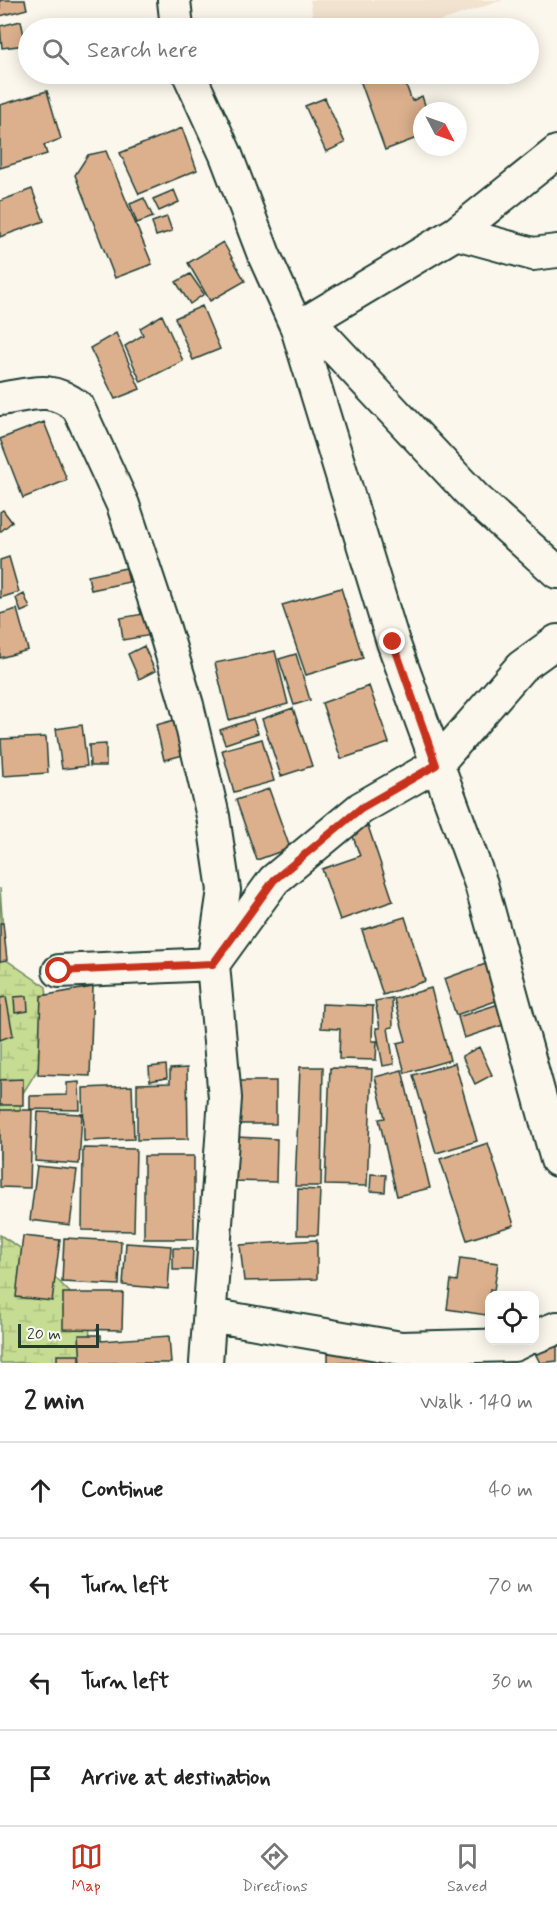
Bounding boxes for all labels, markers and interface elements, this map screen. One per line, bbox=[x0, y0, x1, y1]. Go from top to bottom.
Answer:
search box bbox=[18, 18, 539, 84]
icon: search bbox=[39, 35, 72, 68]
text: Search here bbox=[87, 37, 198, 65]
north arrow bbox=[413, 102, 467, 156]
route end bbox=[379, 628, 405, 654]
route start bbox=[45, 957, 71, 983]
map controls bbox=[485, 1291, 539, 1345]
button: locate bbox=[485, 1291, 539, 1345]
scale bar bbox=[18, 1321, 99, 1348]
text: 20 m bbox=[27, 1324, 61, 1345]
text: 2 min bbox=[24, 1385, 85, 1419]
text: Walk · 140 m bbox=[420, 1389, 533, 1416]
icon: ahead bbox=[24, 1474, 57, 1507]
text: Continue bbox=[81, 1476, 163, 1504]
text: 40 m bbox=[489, 1477, 533, 1504]
icon: left bbox=[24, 1570, 57, 1603]
text: Turn left bbox=[81, 1572, 169, 1600]
text: 70 m bbox=[488, 1573, 533, 1600]
icon: left bbox=[24, 1666, 57, 1699]
text: Turn left bbox=[81, 1668, 169, 1696]
text: 30 m bbox=[491, 1669, 533, 1696]
icon: arrive bbox=[24, 1762, 57, 1795]
text: Arrive at destination bbox=[81, 1764, 271, 1792]
tab: Map bbox=[70, 1840, 103, 1897]
tab: Directions bbox=[242, 1840, 308, 1897]
tab: Saved bbox=[447, 1840, 487, 1897]

